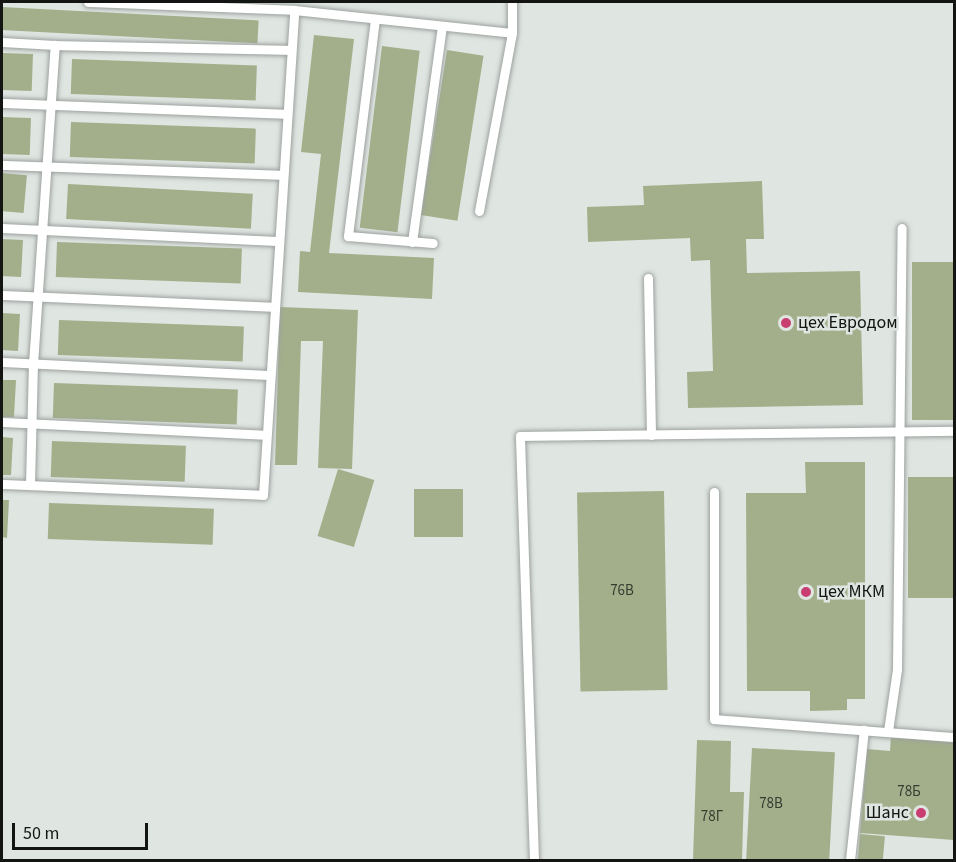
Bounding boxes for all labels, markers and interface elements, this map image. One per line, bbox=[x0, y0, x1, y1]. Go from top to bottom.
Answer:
place label: цех Евродом bbox=[798, 312, 898, 334]
marker: цех Евродом bbox=[779, 316, 793, 330]
place label: цех МКМ bbox=[818, 581, 885, 603]
house number: 76В bbox=[610, 582, 634, 600]
marker: цех МКМ bbox=[799, 585, 813, 599]
house number: 78Б bbox=[897, 783, 921, 801]
house number: 78В bbox=[759, 795, 783, 813]
place label: Шанс bbox=[866, 802, 909, 824]
marker: Шанс bbox=[914, 806, 928, 820]
house number: 78Г bbox=[701, 808, 723, 826]
scale bar bbox=[15, 811, 152, 849]
text: 50 m bbox=[23, 821, 59, 846]

